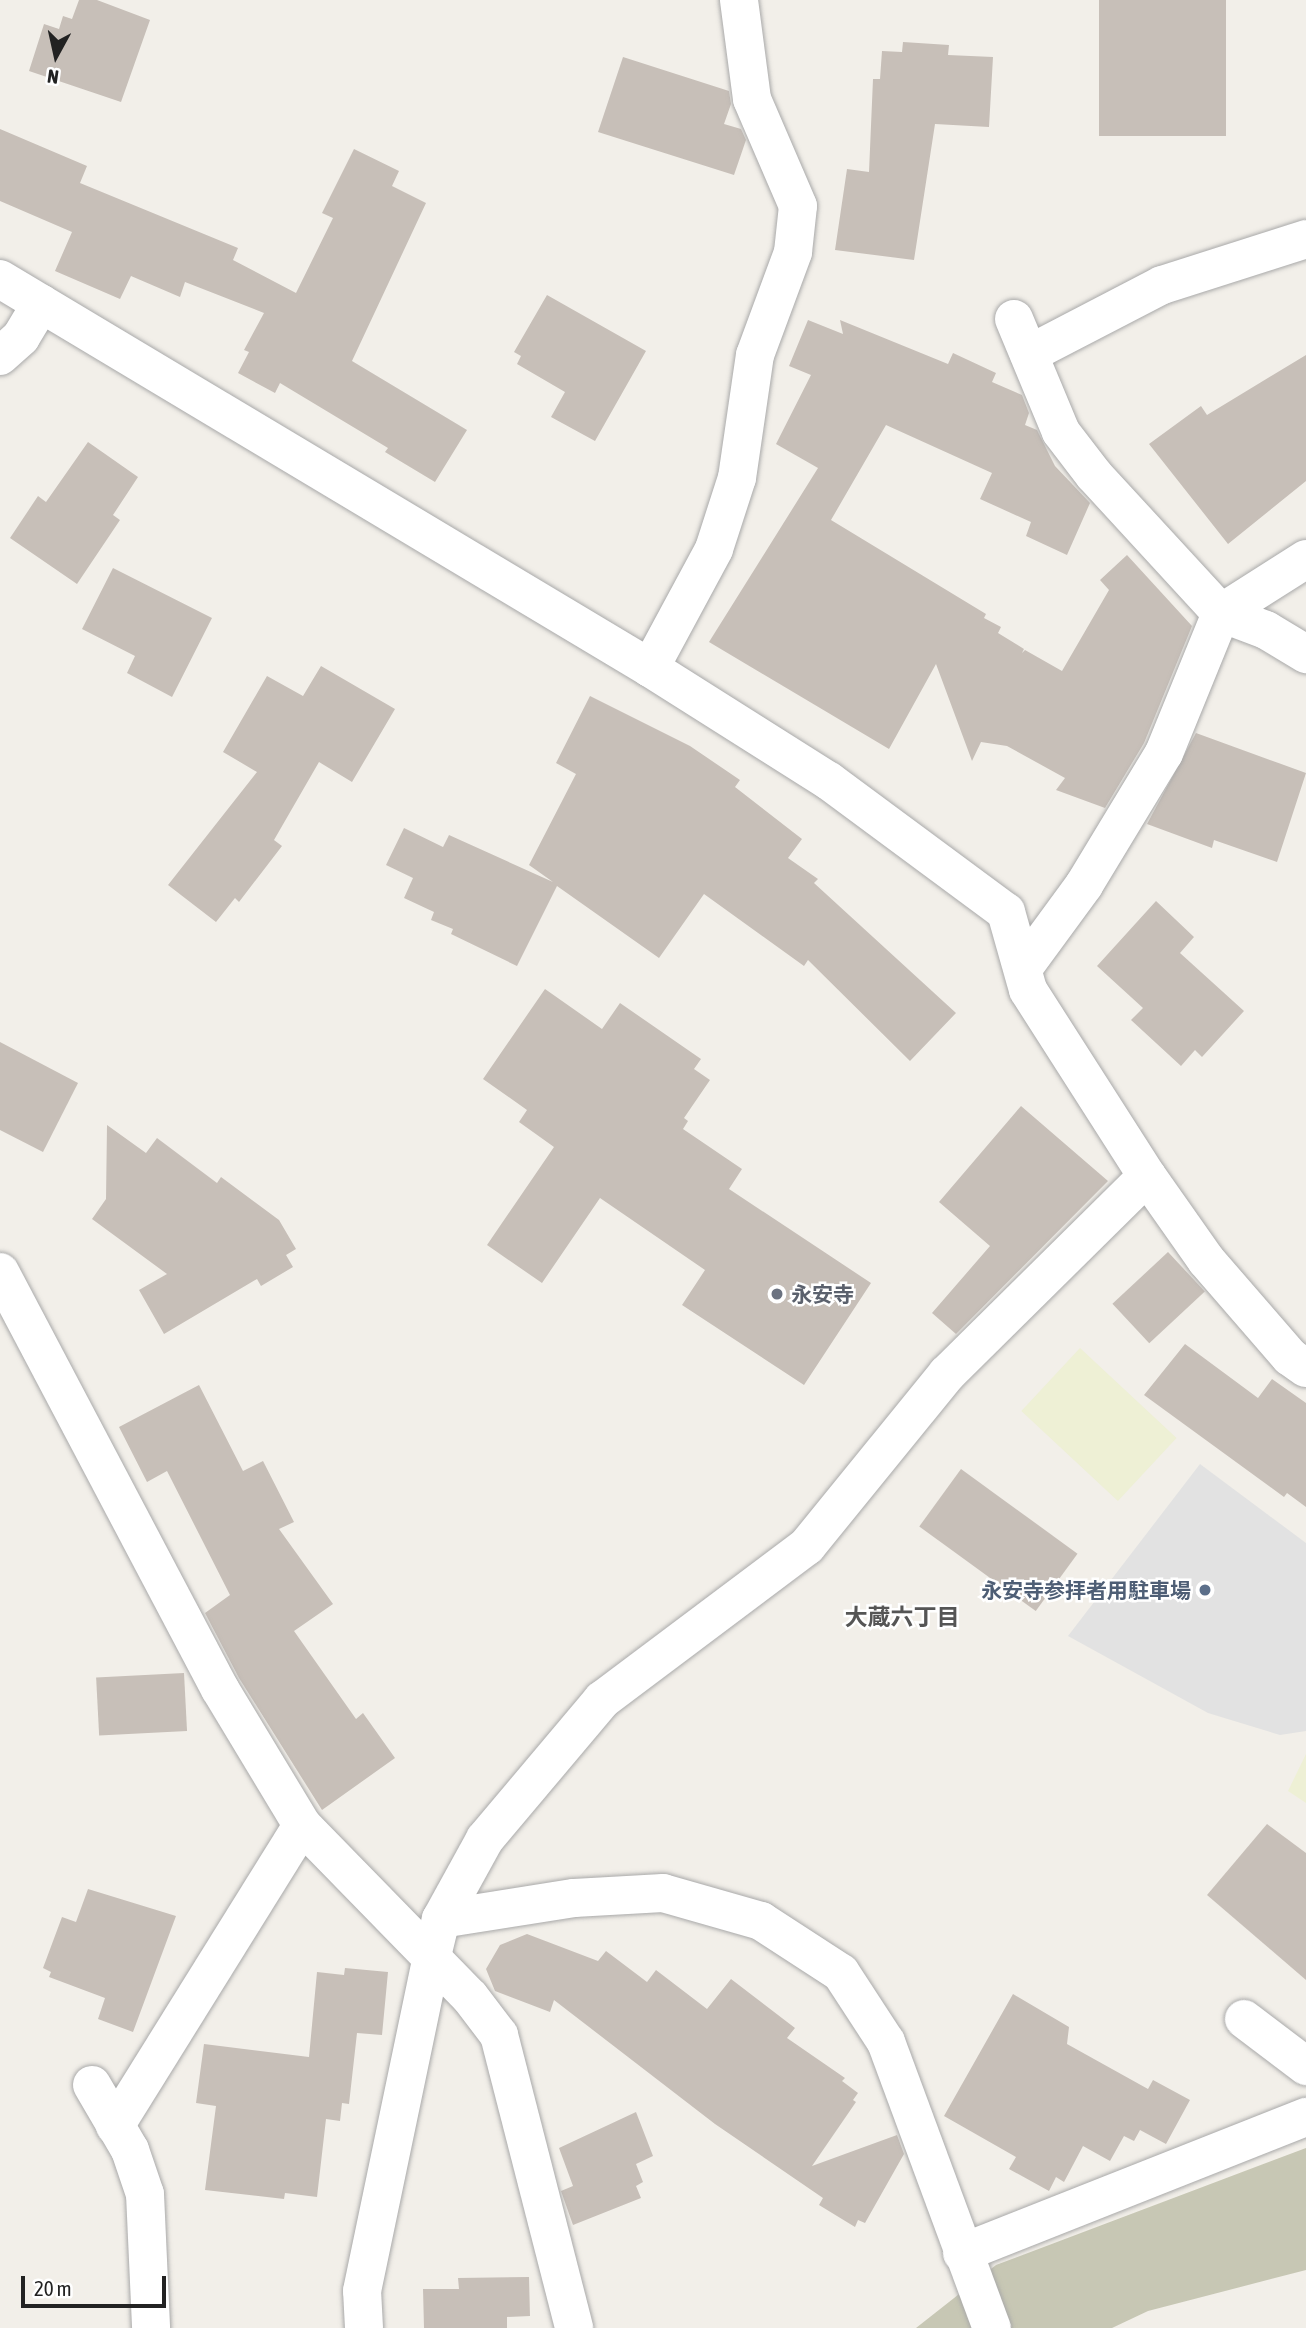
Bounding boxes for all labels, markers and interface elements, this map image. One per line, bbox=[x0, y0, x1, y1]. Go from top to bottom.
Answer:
north arrow bbox=[21, 21, 91, 91]
text: N bbox=[46, 65, 60, 88]
place label: 永安寺 bbox=[791, 1281, 854, 1307]
marker: 永安寺 bbox=[769, 1286, 785, 1302]
place label: 永安寺参拝者用駐車場 bbox=[981, 1577, 1191, 1603]
marker: 永安寺参拝者用駐車場 bbox=[1197, 1582, 1213, 1598]
district label: 大蔵六丁目 bbox=[845, 1603, 959, 1631]
scale bar bbox=[24, 2262, 170, 2306]
text: 20 m bbox=[34, 2276, 72, 2300]

